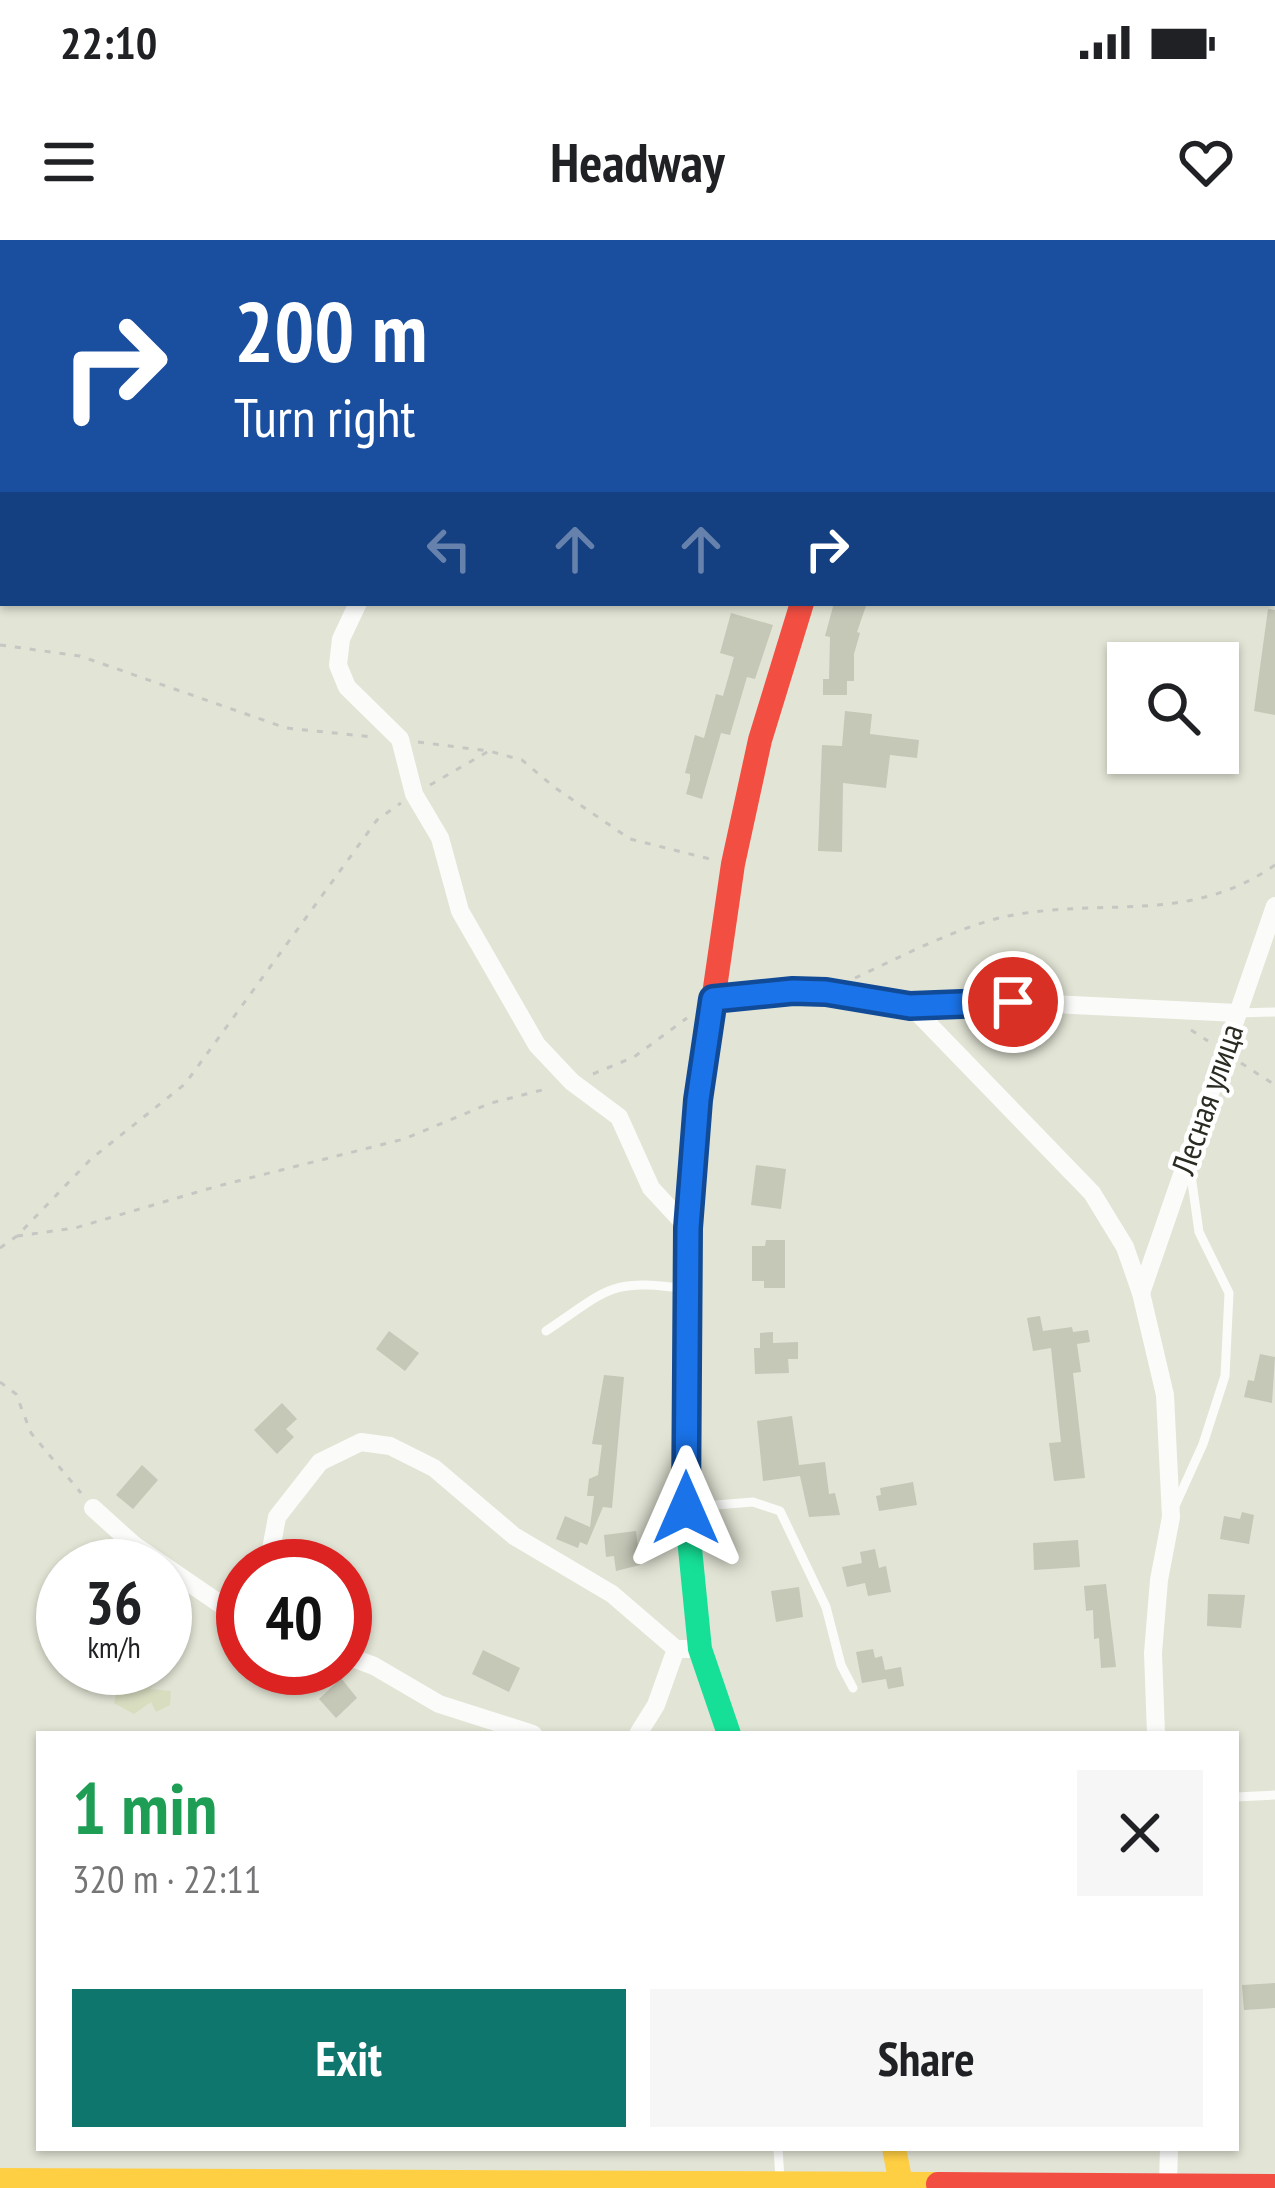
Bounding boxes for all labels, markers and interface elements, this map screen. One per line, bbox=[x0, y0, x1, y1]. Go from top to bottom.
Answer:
text: 22:10 bbox=[60, 13, 157, 71]
text: Headway bbox=[550, 127, 725, 197]
icon: menu bbox=[36, 129, 102, 195]
icon: heart bbox=[1173, 129, 1239, 195]
text: 200 m bbox=[234, 276, 427, 385]
icon: right bbox=[36, 288, 192, 444]
text: Turn right bbox=[234, 382, 415, 452]
icon: left bbox=[416, 516, 482, 582]
icon: ahead bbox=[542, 516, 608, 582]
icon: ahead bbox=[668, 516, 734, 582]
icon: right bbox=[794, 516, 860, 582]
map controls bbox=[1107, 642, 1239, 774]
button: search bbox=[1107, 642, 1239, 774]
pin bbox=[962, 951, 1064, 1053]
icon: arrive bbox=[980, 969, 1046, 1035]
street label: Лесная улица bbox=[1160, 1018, 1252, 1181]
position arrow bbox=[623, 1445, 749, 1571]
speed limit sign: 40 bbox=[216, 1539, 372, 1695]
text: 36 bbox=[85, 1563, 143, 1641]
text: km/h bbox=[87, 1627, 141, 1666]
text: 1 min bbox=[72, 1761, 217, 1854]
button: close bbox=[1077, 1770, 1203, 1896]
text: 320 m · 22:11 bbox=[72, 1853, 261, 1904]
button: Exit bbox=[72, 1989, 626, 2127]
button: Share bbox=[650, 1989, 1203, 2127]

